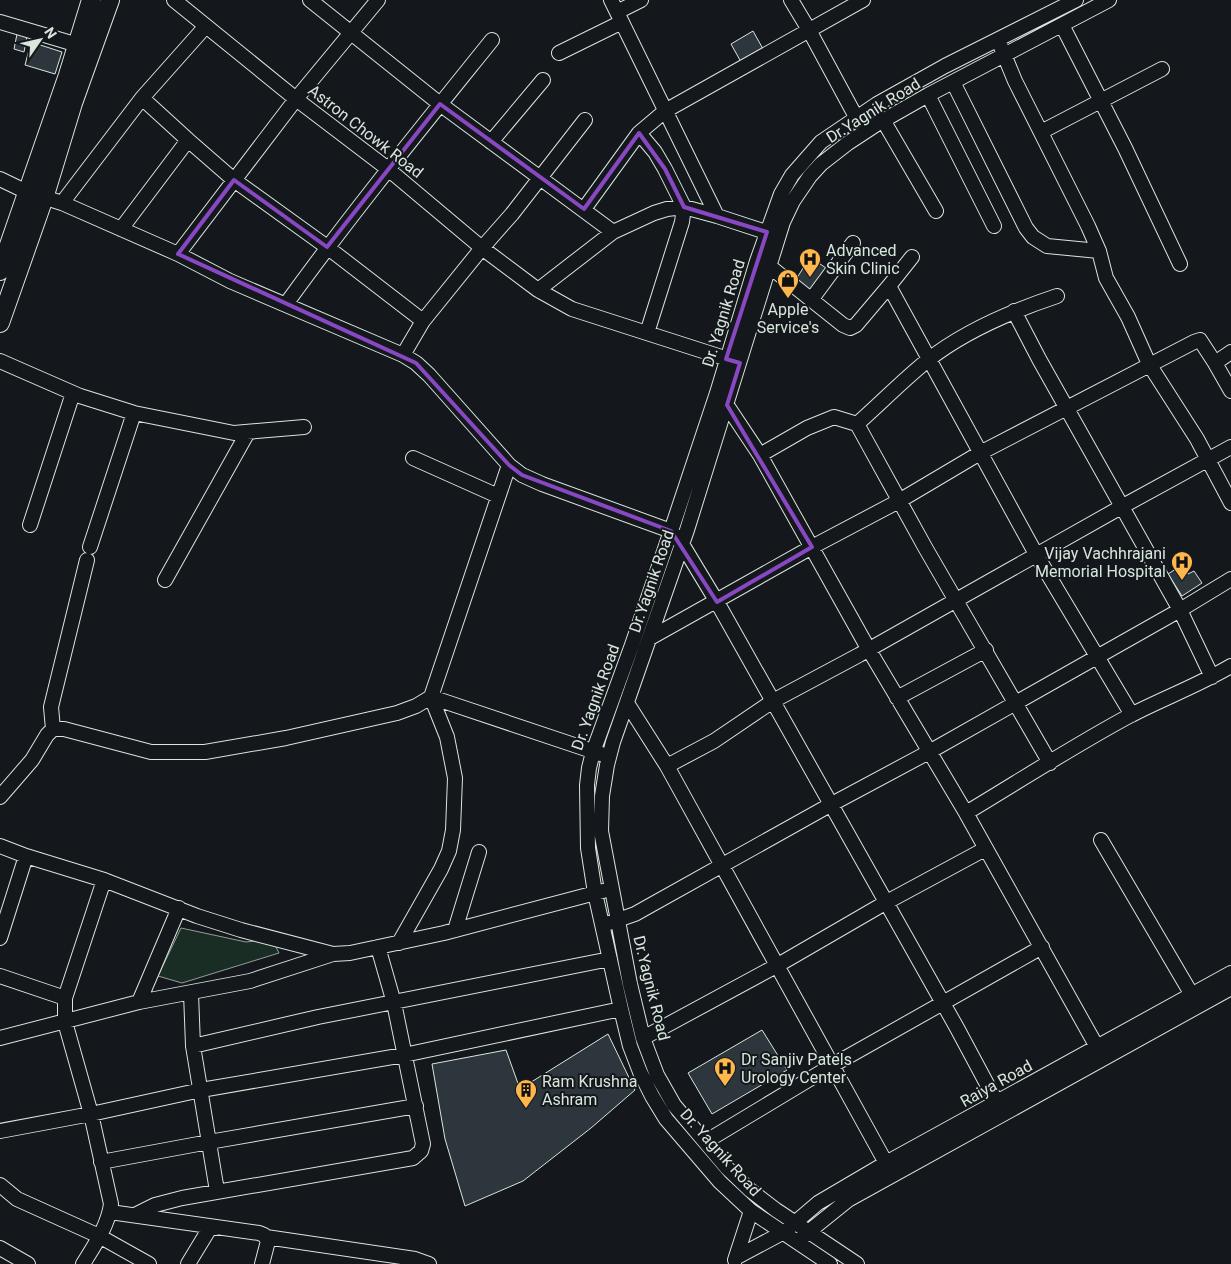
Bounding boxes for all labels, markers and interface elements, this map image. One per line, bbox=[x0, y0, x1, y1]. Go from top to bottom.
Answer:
north arrow bbox=[15, 15, 65, 65]
text: N bbox=[41, 24, 60, 41]
street label: Dr.Yagnik Road bbox=[823, 74, 924, 147]
street label: Astron Chowk Road bbox=[305, 81, 427, 182]
place label: Advanced Skin Clinic bbox=[826, 241, 900, 278]
hospital icon: Advanced Skin Clinic bbox=[798, 247, 822, 278]
street label: Dr. Yagnik Road bbox=[698, 257, 749, 369]
shop icon: Apple Service's bbox=[776, 268, 800, 299]
place label: Apple Service's bbox=[757, 300, 819, 337]
street label: Dr.Yagnik Road bbox=[625, 527, 678, 635]
place label: Vijay Vachhrajani Memorial Hospital bbox=[1035, 544, 1166, 581]
hospital icon: Vijay Vachhrajani Memorial Hospital bbox=[1170, 550, 1194, 581]
street label: Dr. Yagnik Road bbox=[567, 642, 623, 753]
street label: Dr.Yagnik Road bbox=[629, 934, 674, 1043]
place label: Dr Sanjiv Patels Urology Center bbox=[741, 1050, 852, 1087]
hospital icon: Dr Sanjiv Patels Urology Center bbox=[713, 1056, 737, 1087]
street label: Raiya Road bbox=[957, 1056, 1036, 1111]
place label: Ram Krushna Ashram bbox=[542, 1072, 637, 1109]
building icon: Ram Krushna Ashram bbox=[514, 1078, 538, 1109]
street label: Dr. Yagnik Road bbox=[676, 1105, 765, 1200]

